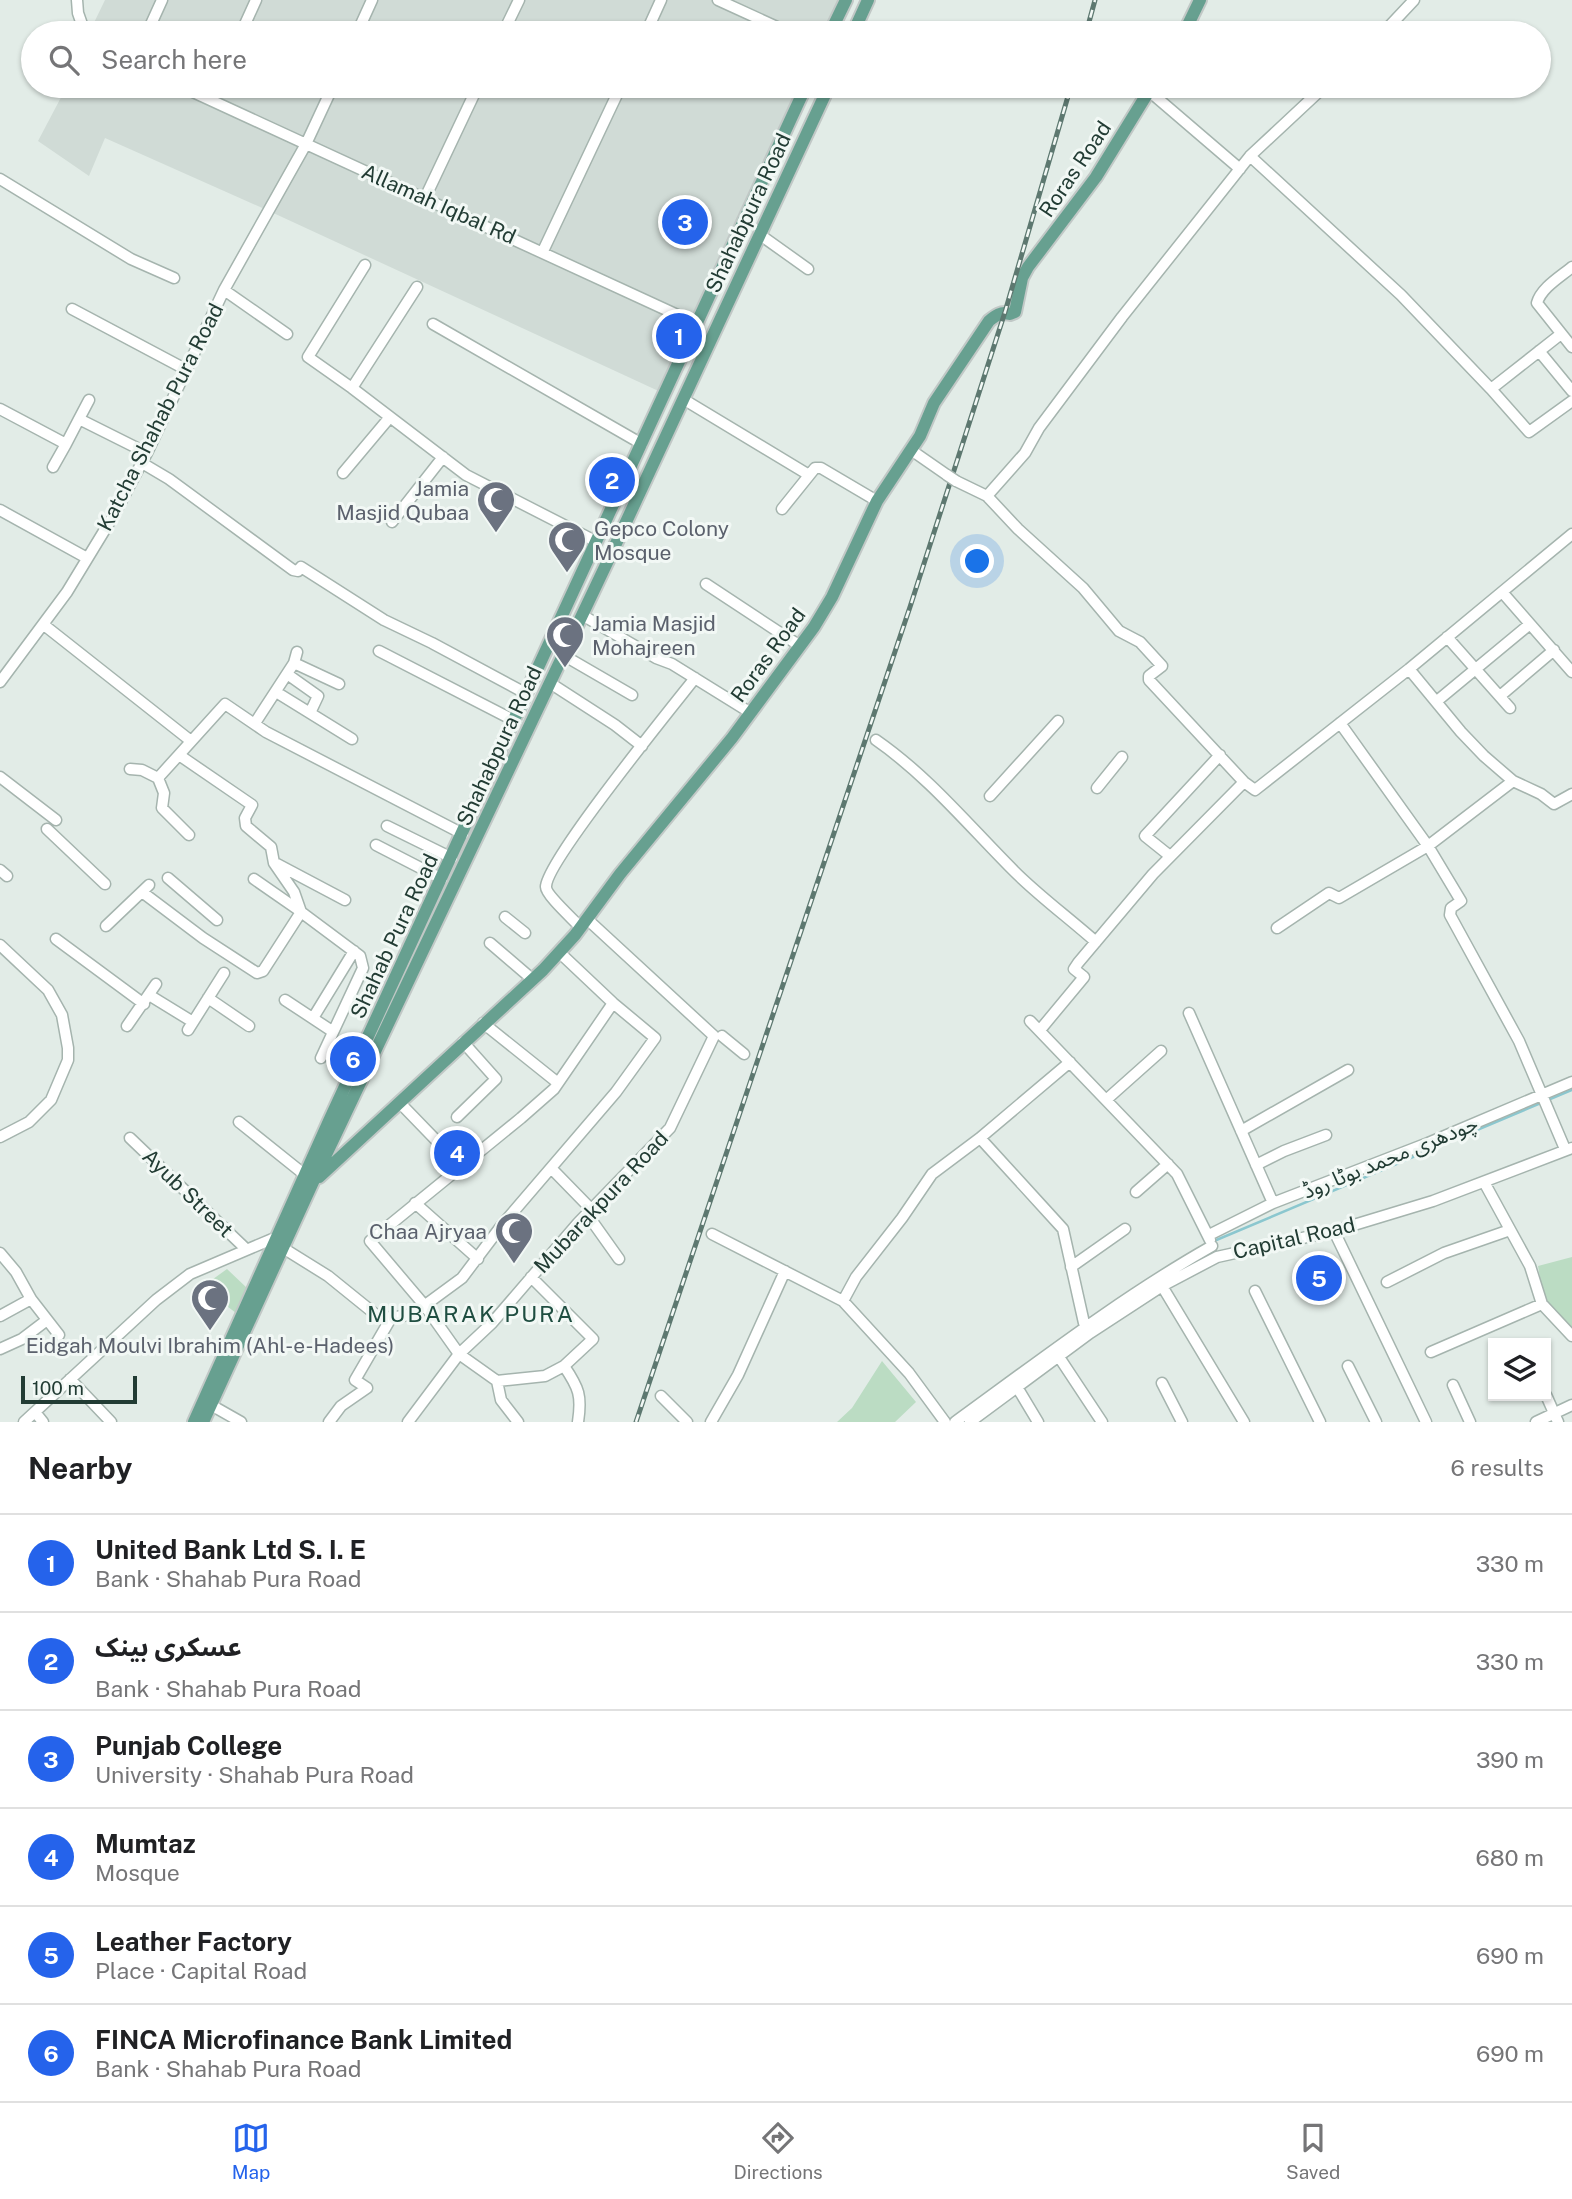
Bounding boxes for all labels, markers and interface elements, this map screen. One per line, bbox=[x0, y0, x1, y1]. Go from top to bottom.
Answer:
search box bbox=[21, 21, 1551, 98]
icon: search bbox=[45, 41, 83, 79]
text: Search here bbox=[101, 44, 247, 75]
street label: Roras Road bbox=[1034, 116, 1116, 222]
street label: Shahabpura Road bbox=[700, 129, 796, 297]
street label: Allamah Iqbal Rd bbox=[358, 159, 520, 249]
pin: 3 bbox=[662, 196, 708, 248]
street label: Katcha Shahab Pura Road bbox=[92, 299, 228, 535]
pin: 1 bbox=[656, 310, 702, 362]
pin: 2 bbox=[589, 454, 635, 506]
place label: Jamia Masjid Qubaa bbox=[336, 476, 469, 525]
mosque icon: Jamia Masjid Qubaa bbox=[475, 479, 517, 534]
place label: Gepco Colony Mosque bbox=[594, 516, 729, 565]
mosque icon: Gepco Colony Mosque bbox=[546, 519, 588, 574]
your location bbox=[960, 544, 994, 578]
street label: Roras Road bbox=[725, 603, 811, 707]
place label: Jamia Masjid Mohajreen bbox=[592, 611, 716, 660]
mosque icon: Jamia Masjid Mohajreen bbox=[544, 614, 586, 669]
street label: Shahabpura Road bbox=[451, 662, 547, 830]
street label: Shahab Pura Road bbox=[345, 850, 443, 1022]
pin: 6 bbox=[330, 1033, 376, 1085]
street label: چودھری محمد بوٹا روڈ bbox=[1299, 1110, 1482, 1205]
street label: Mubarakpura Road bbox=[529, 1126, 673, 1278]
pin: 4 bbox=[434, 1127, 480, 1179]
street label: Ayub Street bbox=[138, 1144, 238, 1242]
mosque icon: Chaa Ajryaa bbox=[493, 1210, 535, 1265]
street label: Capital Road bbox=[1231, 1212, 1357, 1264]
place label: Chaa Ajryaa bbox=[369, 1219, 487, 1244]
pin: 5 bbox=[1296, 1252, 1342, 1304]
mosque icon: Eidgah Moulvi Ibrahim (Ahl-e-Hadees) bbox=[189, 1277, 231, 1332]
district label: MUBARAK PURA bbox=[367, 1300, 575, 1327]
place label: Eidgah Moulvi Ibrahim (Ahl-e-Hadees) bbox=[26, 1333, 394, 1358]
map controls bbox=[1488, 1338, 1551, 1401]
button: layers bbox=[1488, 1338, 1551, 1401]
scale bar bbox=[21, 1373, 136, 1405]
text: 100 m bbox=[32, 1377, 84, 1399]
text: Nearby bbox=[28, 1450, 132, 1486]
text: 6 results bbox=[1451, 1454, 1544, 1481]
text: United Bank Ltd S. I. E bbox=[95, 1534, 366, 1565]
text: 1 bbox=[46, 1550, 56, 1577]
text: 330 m bbox=[1476, 1550, 1544, 1577]
text: Bank · Shahab Pura Road bbox=[95, 1565, 362, 1592]
text: عسکری بینک bbox=[95, 1631, 242, 1662]
text: 2 bbox=[44, 1648, 58, 1675]
text: 330 m bbox=[1476, 1648, 1544, 1675]
text: Bank · Shahab Pura Road bbox=[95, 1675, 362, 1702]
text: Punjab College bbox=[95, 1730, 282, 1761]
text: 3 bbox=[43, 1746, 59, 1773]
text: 390 m bbox=[1476, 1746, 1544, 1773]
text: University · Shahab Pura Road bbox=[95, 1761, 414, 1788]
text: Mumtaz bbox=[95, 1828, 196, 1859]
text: 4 bbox=[43, 1844, 59, 1871]
text: 680 m bbox=[1476, 1844, 1544, 1871]
text: Mosque bbox=[95, 1859, 180, 1886]
text: Leather Factory bbox=[95, 1926, 292, 1957]
text: 5 bbox=[43, 1942, 59, 1969]
text: 690 m bbox=[1476, 1942, 1544, 1969]
text: Place · Capital Road bbox=[95, 1957, 307, 1984]
text: FINCA Microfinance Bank Limited bbox=[95, 2024, 512, 2055]
text: 6 bbox=[43, 2040, 59, 2067]
text: 690 m bbox=[1476, 2040, 1544, 2067]
text: Bank · Shahab Pura Road bbox=[95, 2055, 362, 2082]
tab: Map bbox=[232, 2119, 270, 2183]
tab: Directions bbox=[733, 2119, 823, 2183]
tab: Saved bbox=[1286, 2119, 1340, 2183]

